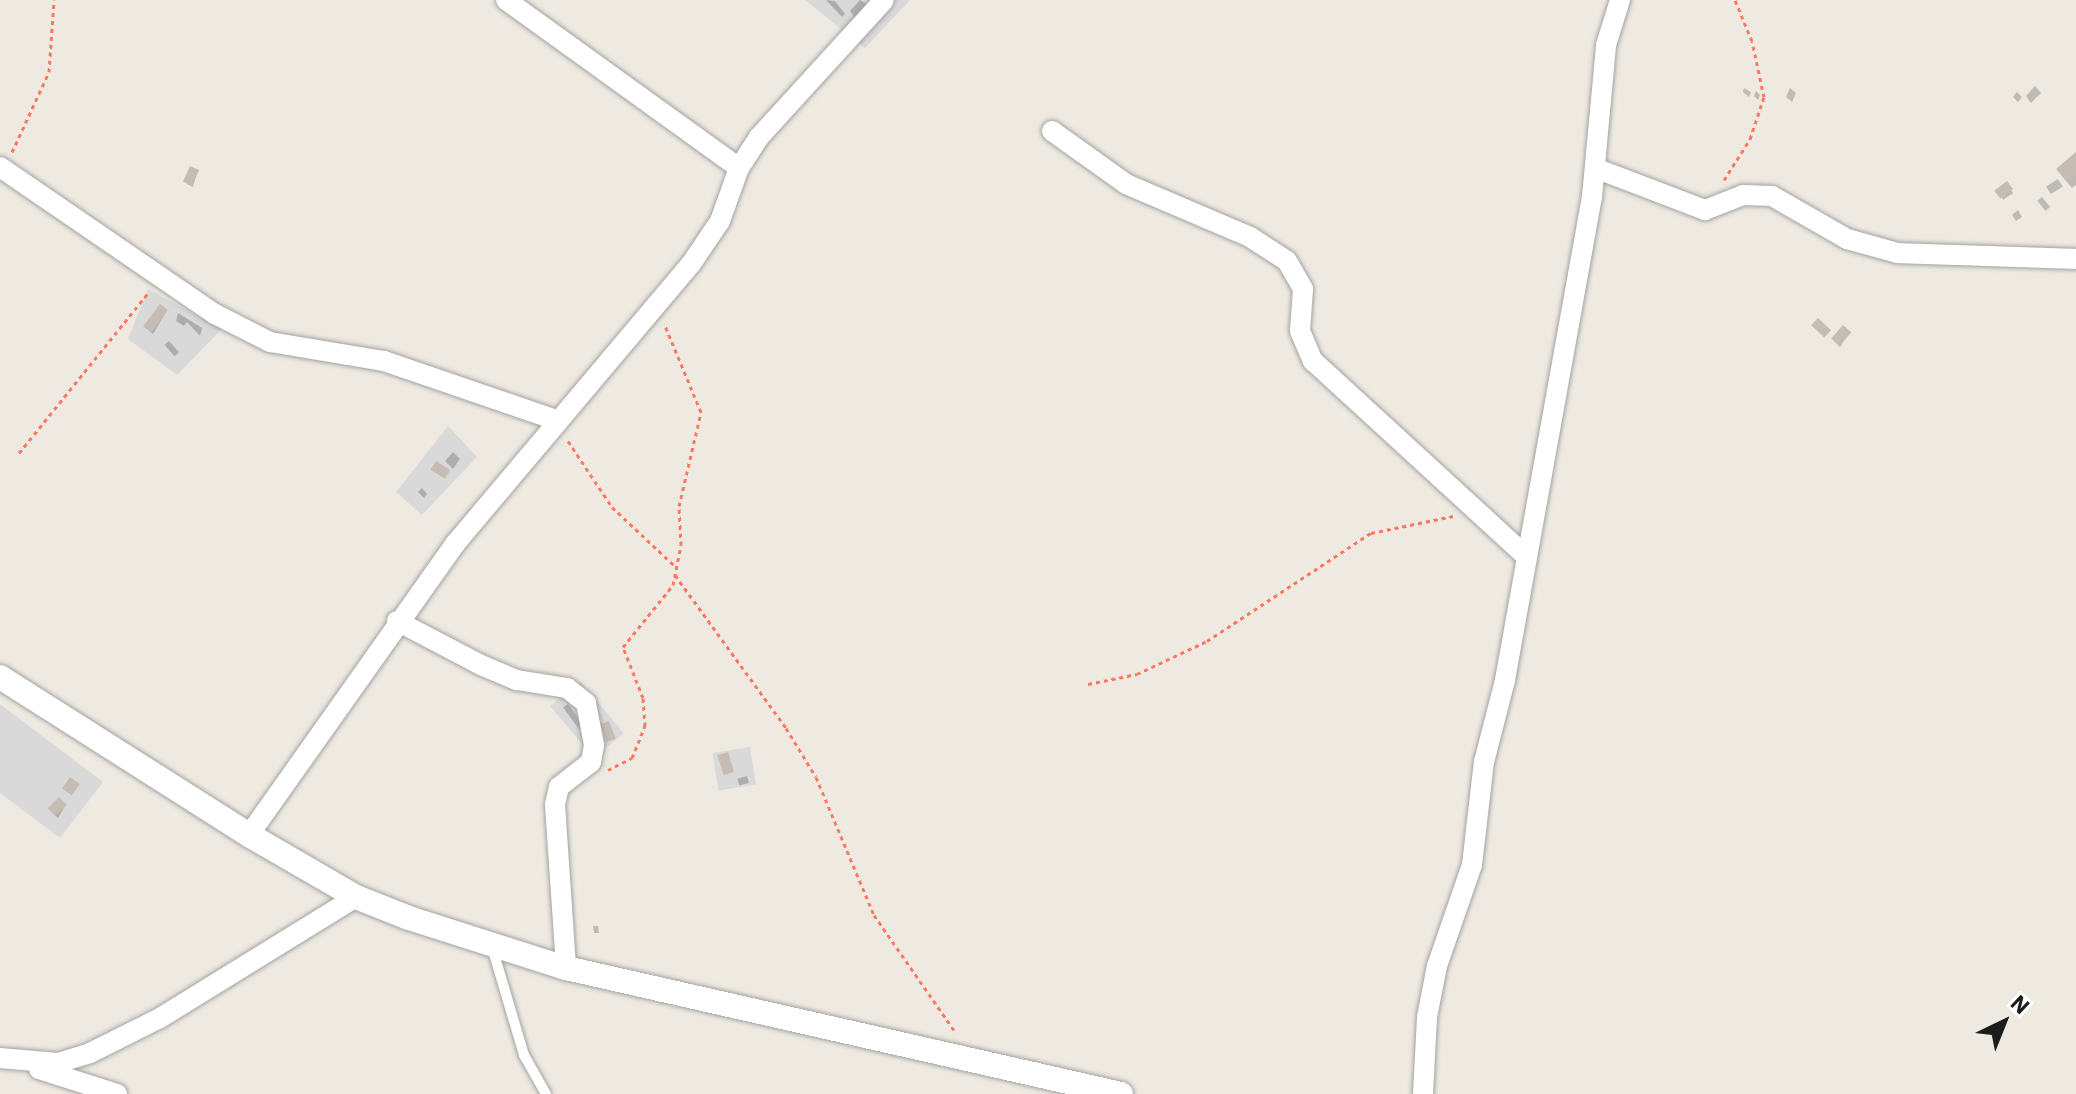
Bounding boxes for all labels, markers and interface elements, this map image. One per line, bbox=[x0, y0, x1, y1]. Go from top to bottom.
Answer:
north arrow bbox=[1964, 982, 2044, 1062]
text: N bbox=[2005, 988, 2036, 1020]

